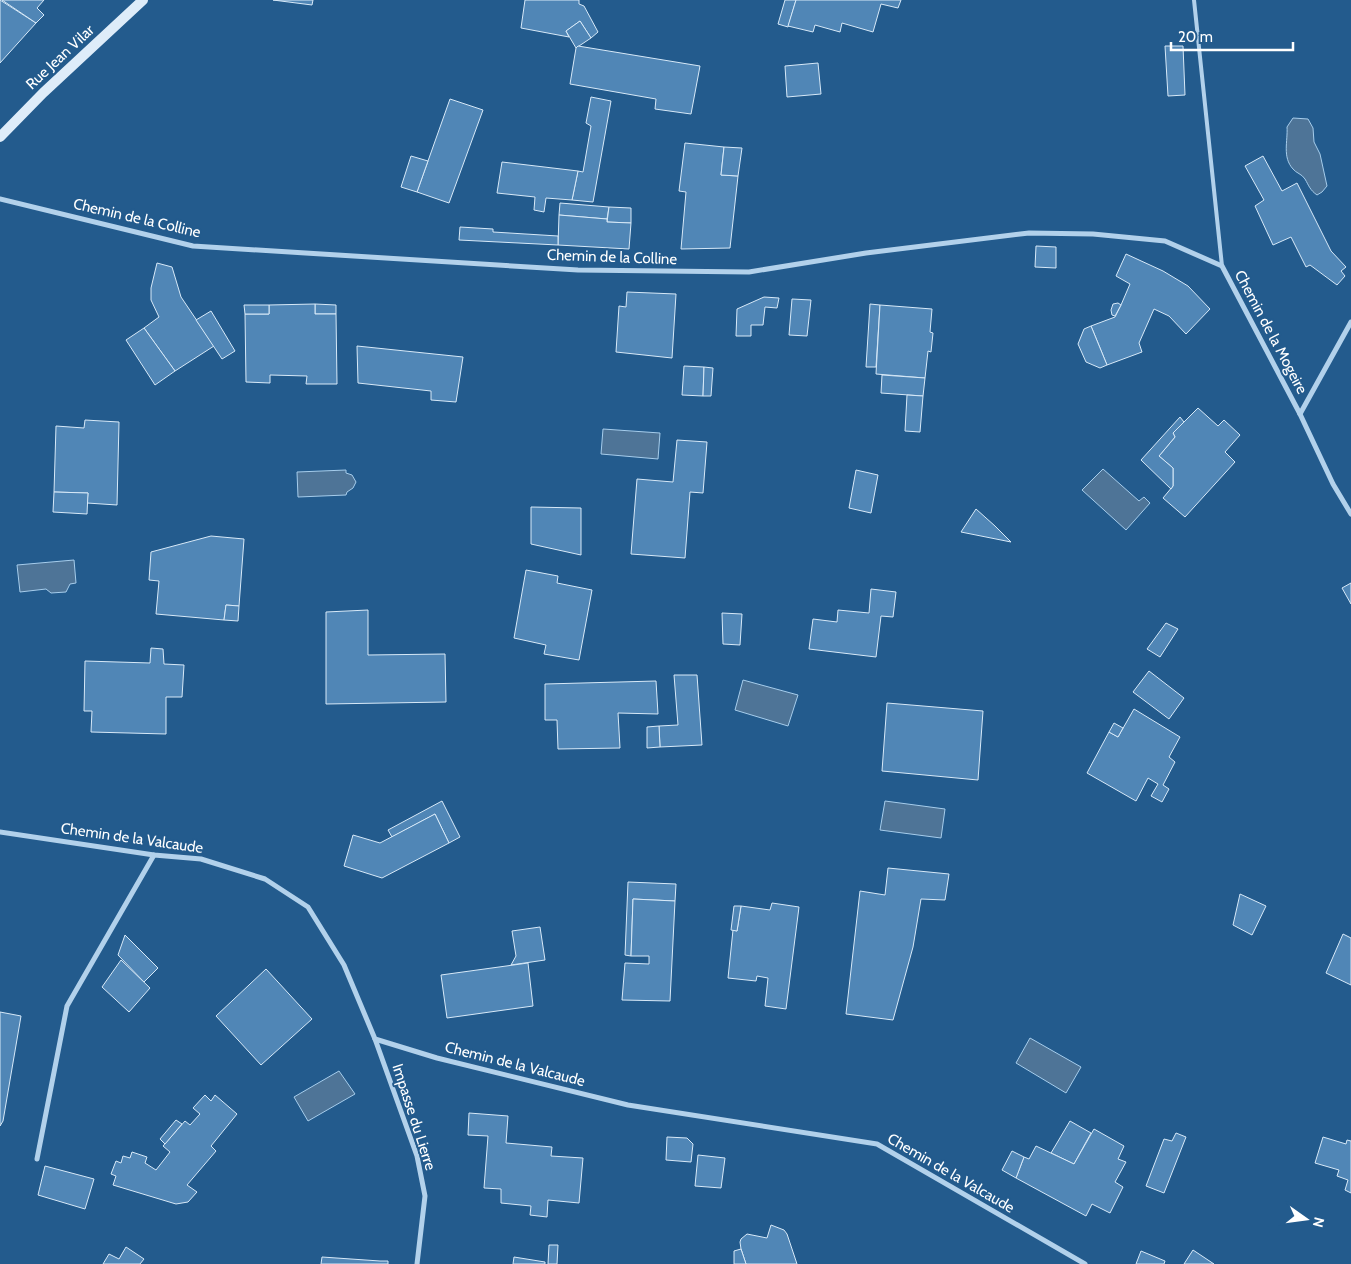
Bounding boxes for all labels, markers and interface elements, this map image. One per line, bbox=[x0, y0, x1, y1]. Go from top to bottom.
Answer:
scale bar bbox=[1171, 20, 1294, 52]
street label: Rue Jean Vilar bbox=[22, 21, 98, 93]
text: 20 m bbox=[1178, 28, 1213, 46]
street label: Chemin de la Colline bbox=[72, 195, 203, 241]
street label: Chemin de la Colline bbox=[547, 246, 678, 268]
street label: Chemin de la Mogeire bbox=[1231, 267, 1311, 397]
street label: Chemin de la Valcaude bbox=[60, 819, 205, 857]
street label: Chemin de la Valcaude bbox=[443, 1038, 587, 1090]
street label: Impasse du Lierre bbox=[388, 1062, 440, 1173]
street label: Chemin de la Valcaude bbox=[884, 1129, 1018, 1217]
north arrow bbox=[1281, 1194, 1331, 1244]
text: N bbox=[1309, 1215, 1329, 1229]

